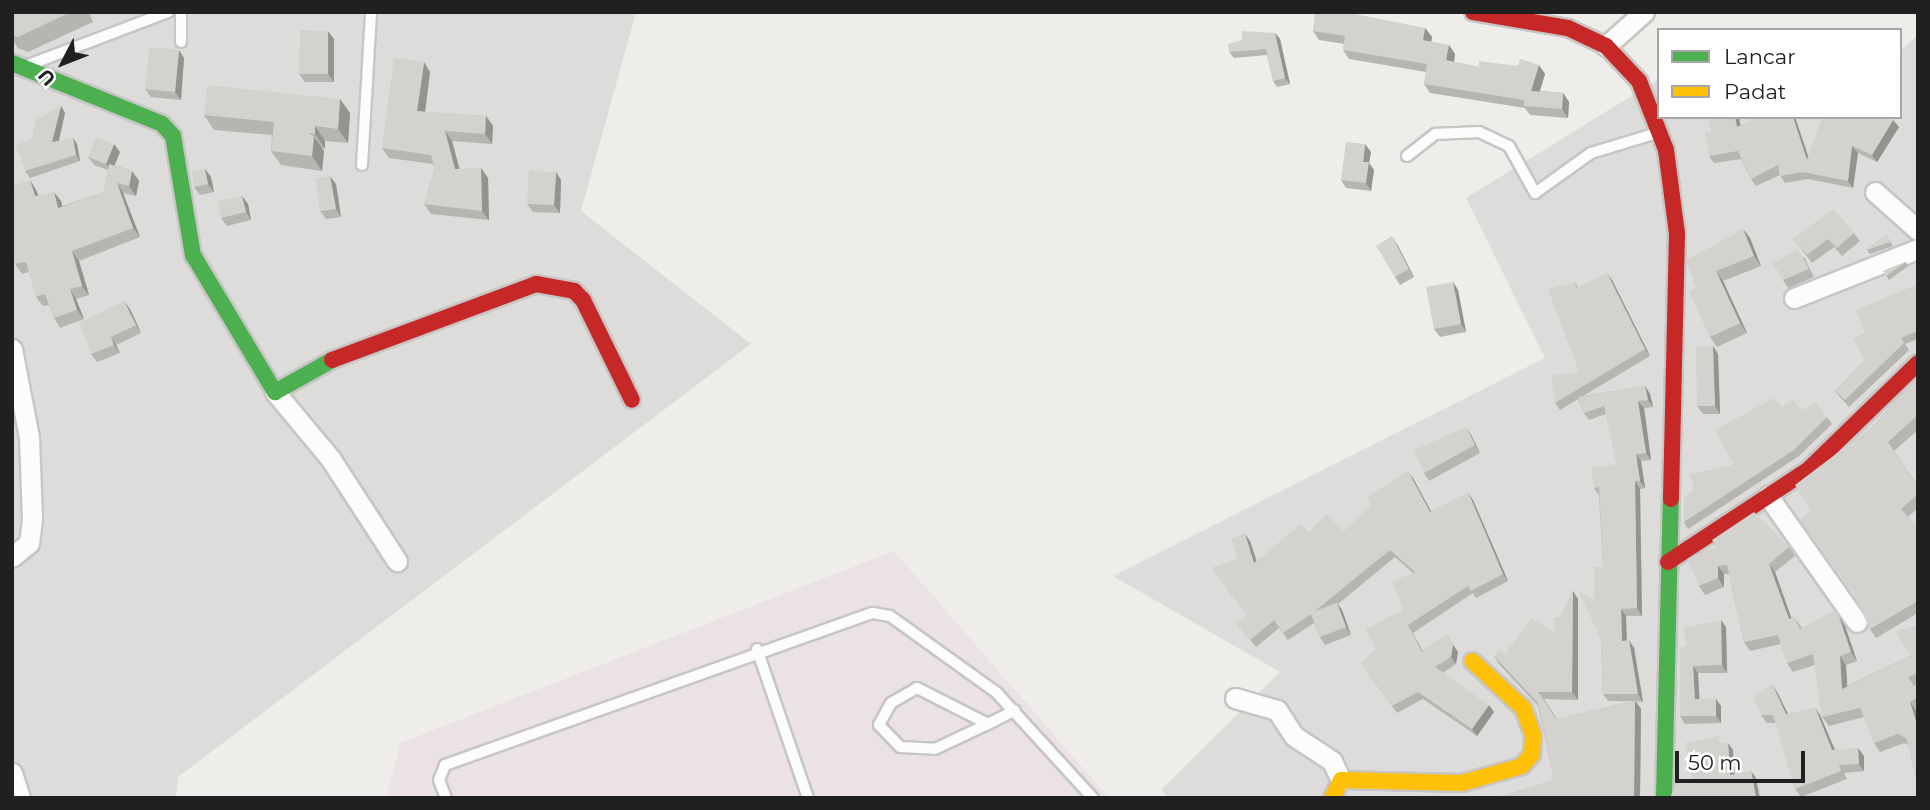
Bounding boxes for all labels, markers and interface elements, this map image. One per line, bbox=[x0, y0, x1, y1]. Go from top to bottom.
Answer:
north arrow bbox=[28, 28, 98, 98]
legend bbox=[1657, 28, 1902, 119]
text: Lancar bbox=[1724, 44, 1796, 69]
text: U bbox=[33, 64, 61, 91]
text: Padat bbox=[1724, 79, 1786, 104]
scale bar bbox=[1678, 736, 1808, 780]
text: 50 m bbox=[1688, 750, 1742, 775]

